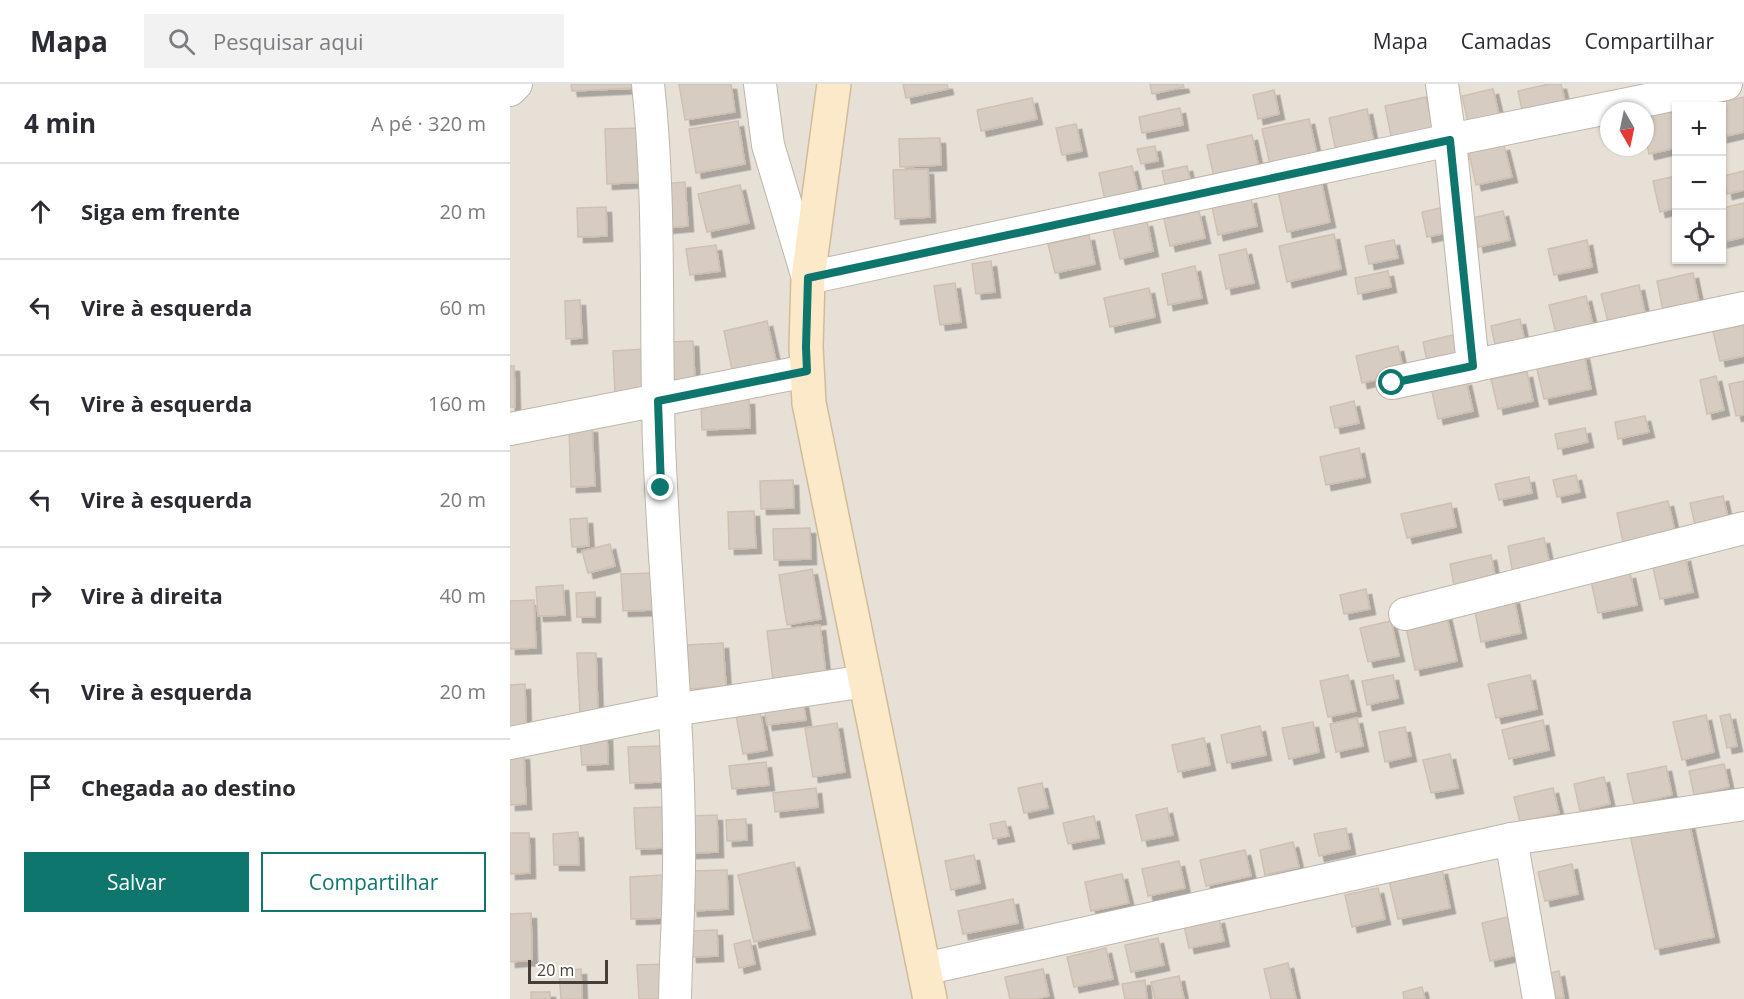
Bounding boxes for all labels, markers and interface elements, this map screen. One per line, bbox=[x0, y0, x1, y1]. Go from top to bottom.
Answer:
search box bbox=[144, 14, 564, 68]
text: Mapa bbox=[30, 22, 108, 60]
icon: search bbox=[165, 25, 198, 58]
text: Pesquisar aqui bbox=[213, 26, 364, 56]
text: Mapa bbox=[1373, 27, 1428, 55]
text: Camadas bbox=[1461, 27, 1551, 55]
text: Compartilhar bbox=[1584, 27, 1714, 55]
north arrow bbox=[1600, 102, 1654, 156]
map controls bbox=[1672, 102, 1726, 264]
button: + bbox=[1672, 102, 1726, 156]
text: 4 min bbox=[24, 105, 96, 141]
text: A pé · 320 m bbox=[371, 110, 486, 137]
button: − bbox=[1672, 156, 1726, 210]
icon: ahead bbox=[24, 195, 57, 228]
text: Siga em frente bbox=[81, 196, 240, 226]
text: 20 m bbox=[439, 198, 486, 225]
button: locate bbox=[1672, 210, 1726, 264]
icon: left bbox=[24, 291, 57, 324]
text: Vire à esquerda bbox=[81, 292, 252, 322]
text: 60 m bbox=[439, 294, 486, 321]
route start bbox=[1378, 369, 1404, 395]
icon: left bbox=[24, 387, 57, 420]
text: Vire à esquerda bbox=[81, 388, 252, 418]
text: 160 m bbox=[428, 390, 486, 417]
route end bbox=[647, 474, 673, 500]
icon: left bbox=[24, 483, 57, 516]
text: Vire à esquerda bbox=[81, 484, 252, 514]
text: 20 m bbox=[439, 486, 486, 513]
icon: right bbox=[24, 579, 57, 612]
text: Vire à direita bbox=[81, 580, 223, 610]
text: 40 m bbox=[439, 582, 486, 609]
icon: left bbox=[24, 675, 57, 708]
text: Vire à esquerda bbox=[81, 676, 252, 706]
text: 20 m bbox=[439, 678, 486, 705]
icon: arrive bbox=[24, 771, 57, 804]
text: Chegada ao destino bbox=[81, 772, 296, 802]
button: Salvar bbox=[24, 852, 249, 912]
button: Compartilhar bbox=[261, 852, 486, 912]
scale bar bbox=[528, 957, 608, 984]
text: 20 m bbox=[537, 959, 574, 981]

